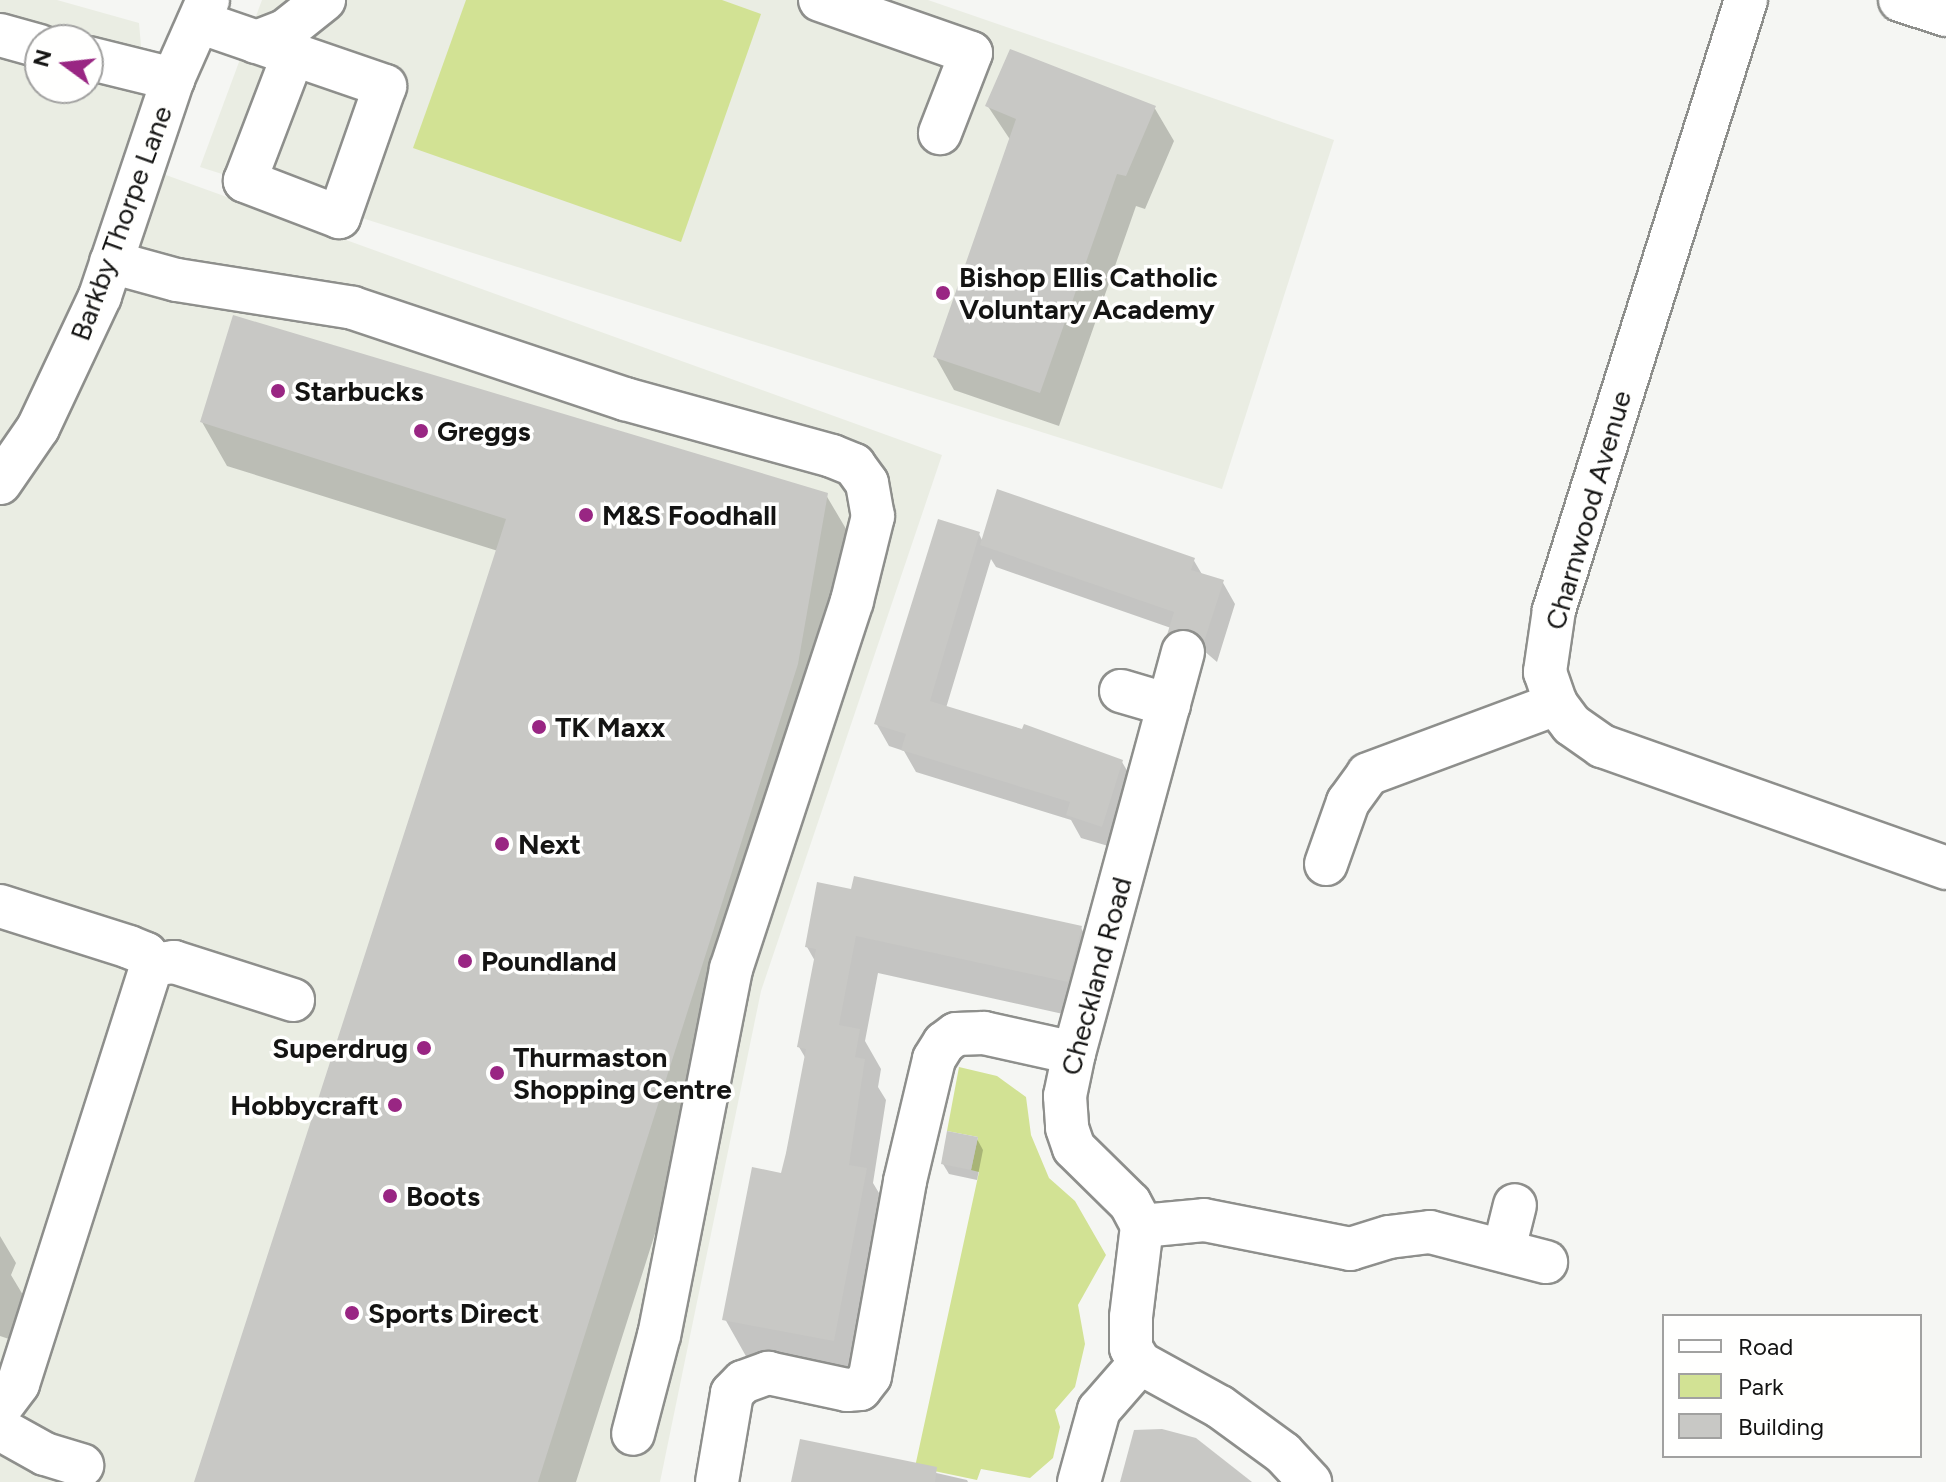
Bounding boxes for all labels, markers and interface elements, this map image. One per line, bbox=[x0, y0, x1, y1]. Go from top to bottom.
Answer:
north arrow bbox=[24, 24, 104, 104]
text: N bbox=[27, 46, 58, 70]
street label: Barkby Thorpe Lane bbox=[63, 101, 179, 345]
place label: Bishop Ellis Catholic Voluntary Academy bbox=[959, 260, 1218, 326]
marker: Bishop Ellis Catholic Voluntary Academy bbox=[934, 284, 952, 302]
place label: Starbucks bbox=[294, 374, 424, 408]
marker: Starbucks bbox=[269, 382, 287, 400]
street label: Charnwood Avenue bbox=[1538, 387, 1638, 633]
place label: Greggs bbox=[437, 414, 531, 448]
marker: Greggs bbox=[412, 422, 430, 440]
place label: M&S Foodhall bbox=[602, 498, 777, 532]
marker: M&S Foodhall bbox=[577, 506, 595, 524]
place label: TK Maxx bbox=[555, 710, 666, 744]
marker: TK Maxx bbox=[530, 718, 548, 736]
place label: Next bbox=[518, 827, 581, 861]
marker: Next bbox=[493, 835, 511, 853]
street label: Checkland Road bbox=[1053, 873, 1139, 1079]
place label: Poundland bbox=[481, 944, 617, 978]
marker: Poundland bbox=[456, 952, 474, 970]
place label: Superdrug bbox=[272, 1031, 408, 1065]
marker: Superdrug bbox=[415, 1039, 433, 1057]
place label: Thurmaston Shopping Centre bbox=[513, 1040, 732, 1106]
marker: Thurmaston Shopping Centre bbox=[488, 1064, 506, 1082]
place label: Hobbycraft bbox=[230, 1088, 379, 1122]
marker: Hobbycraft bbox=[386, 1096, 404, 1114]
place label: Boots bbox=[406, 1179, 480, 1213]
marker: Boots bbox=[381, 1187, 399, 1205]
place label: Sports Direct bbox=[368, 1296, 539, 1330]
marker: Sports Direct bbox=[343, 1304, 361, 1322]
legend bbox=[1662, 1314, 1922, 1458]
text: Road bbox=[1738, 1332, 1793, 1361]
text: Park bbox=[1738, 1372, 1784, 1401]
text: Building bbox=[1738, 1412, 1824, 1441]

